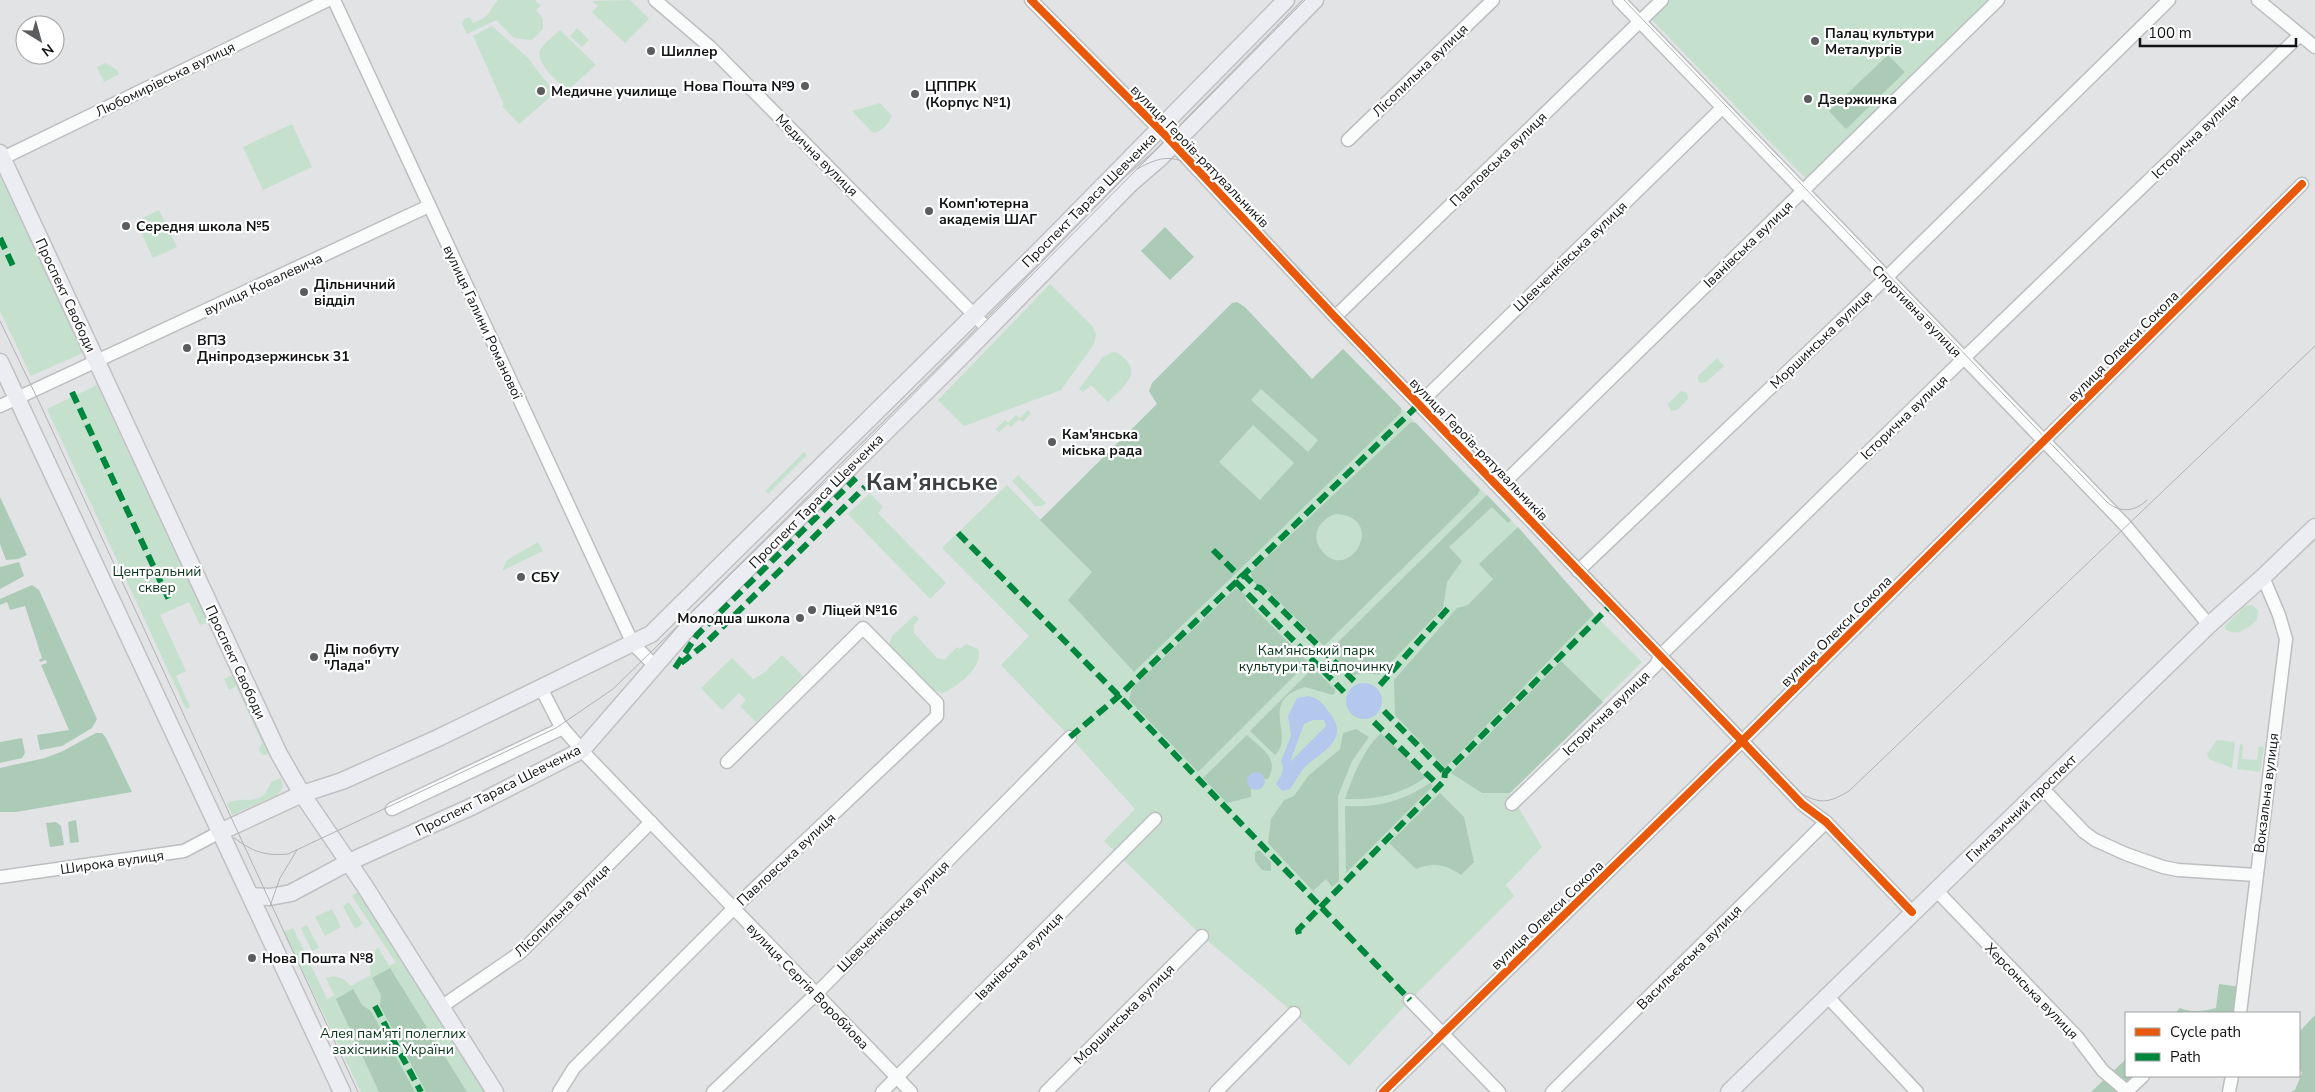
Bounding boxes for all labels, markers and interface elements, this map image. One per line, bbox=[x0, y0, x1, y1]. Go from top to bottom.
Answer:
north arrow bbox=[15, 15, 65, 65]
scale bar bbox=[2140, 15, 2296, 47]
street label: Лісопильна вулиця bbox=[1368, 20, 1472, 121]
text: 100 m bbox=[2148, 23, 2192, 43]
place label: Палац культури Металургів bbox=[1825, 24, 1934, 59]
marker: Палац культури Металургів bbox=[1809, 35, 1821, 47]
street label: Любомирівська вулиця bbox=[92, 37, 238, 122]
text: N bbox=[38, 39, 57, 61]
place label: Шиллер bbox=[661, 42, 718, 61]
marker: Шиллер bbox=[645, 45, 657, 57]
place label: Нова Пошта №9 bbox=[684, 77, 795, 96]
place label: ЦППРК (Корпус №1) bbox=[925, 77, 1012, 112]
marker: Нова Пошта №9 bbox=[799, 80, 811, 92]
street label: вулиця Героїв-рятувальників bbox=[1126, 81, 1273, 232]
place label: Медичне училище bbox=[551, 82, 677, 101]
marker: Медичне училище bbox=[535, 85, 547, 97]
marker: ЦППРК (Корпус №1) bbox=[909, 88, 921, 100]
place label: Дзержинка bbox=[1818, 90, 1897, 109]
street label: Історична вулиця bbox=[2148, 90, 2243, 183]
marker: Дзержинка bbox=[1802, 93, 1814, 105]
street label: Павловська вулиця bbox=[1445, 108, 1551, 211]
street label: Медична вулиця bbox=[771, 110, 862, 201]
street label: Проспект Тараса Шевченка bbox=[1018, 129, 1161, 272]
place label: Комп'ютерна академія ШАГ bbox=[939, 194, 1037, 229]
street label: Шевченківська вулиця bbox=[1509, 197, 1631, 316]
street label: Іванівська вулиця bbox=[1700, 197, 1797, 292]
marker: Комп'ютерна академія ШАГ bbox=[923, 205, 935, 217]
place label: Середня школа №5 bbox=[136, 217, 270, 236]
marker: Середня школа №5 bbox=[120, 220, 132, 232]
street label: Проспект Свободи bbox=[31, 235, 100, 355]
street label: вулиця Галини Романової bbox=[438, 242, 527, 403]
street label: вулиця Ковалевича bbox=[201, 249, 326, 320]
street label: Спортивна вулиця bbox=[1867, 261, 1966, 362]
place label: Дільничний відділ bbox=[314, 275, 395, 310]
marker: Дільничний відділ bbox=[298, 286, 310, 298]
street label: Моршинська вулиця bbox=[1766, 286, 1877, 393]
street label: вулиця Олекси Сокола bbox=[2064, 287, 2183, 406]
place label: ВПЗ Дніпродзержинськ 31 bbox=[197, 331, 350, 366]
marker: ВПЗ Дніпродзержинськ 31 bbox=[181, 342, 193, 354]
street label: Історична вулиця bbox=[1857, 371, 1952, 464]
street label: вулиця Героїв-рятувальників bbox=[1405, 374, 1552, 525]
place label: Кам'янська міська рада bbox=[1062, 425, 1142, 460]
street label: Проспект Тараса Шевченка bbox=[745, 430, 888, 573]
marker: Кам'янська міська рада bbox=[1046, 436, 1058, 448]
district label: Кам’янське bbox=[866, 466, 998, 498]
park label: Центральний сквер bbox=[112, 562, 202, 597]
place label: СБУ bbox=[531, 568, 560, 587]
marker: СБУ bbox=[515, 571, 527, 583]
street label: вулиця Олекси Сокола bbox=[1777, 572, 1896, 691]
place label: Ліцей №16 bbox=[822, 601, 897, 620]
street label: Проспект Свободи bbox=[201, 602, 270, 722]
marker: Ліцей №16 bbox=[806, 604, 818, 616]
place label: Молодша школа bbox=[677, 609, 790, 628]
marker: Молодша школа bbox=[794, 612, 806, 624]
place label: Дім побуту "Лада" bbox=[324, 640, 400, 675]
park label: Кам'янський парк культури та відпочинку bbox=[1239, 641, 1394, 676]
marker: Дім побуту "Лада" bbox=[308, 651, 320, 663]
street label: Історична вулиця bbox=[1559, 667, 1654, 760]
street label: Вокзальна вулиця bbox=[2250, 732, 2283, 854]
street label: Проспект Тараса Шевченка bbox=[412, 740, 584, 841]
street label: Гімназичний проспект bbox=[1962, 750, 2082, 866]
street label: Павловська вулиця bbox=[733, 809, 840, 910]
street label: Широка вулиця bbox=[59, 846, 165, 879]
street label: Шевченківська вулиця bbox=[833, 856, 954, 977]
street label: вулиця Олекси Сокола bbox=[1487, 856, 1608, 974]
street label: Лісопильна вулиця bbox=[510, 860, 614, 961]
street label: Васильєвська вулиця bbox=[1633, 901, 1746, 1014]
street label: Іванівська вулиця bbox=[971, 908, 1068, 1005]
street label: вулиця Сергія Воробйова bbox=[742, 919, 873, 1054]
street label: Херсонська вулиця bbox=[1981, 939, 2083, 1044]
place label: Нова Пошта №8 bbox=[262, 949, 373, 968]
marker: Нова Пошта №8 bbox=[246, 952, 258, 964]
street label: Моршинська вулиця bbox=[1070, 960, 1179, 1069]
legend bbox=[2125, 1012, 2300, 1077]
text: Cycle path bbox=[2170, 1022, 2241, 1042]
park label: Алея пам'яті полеглих захісників України bbox=[320, 1024, 467, 1059]
text: Path bbox=[2170, 1047, 2201, 1067]

